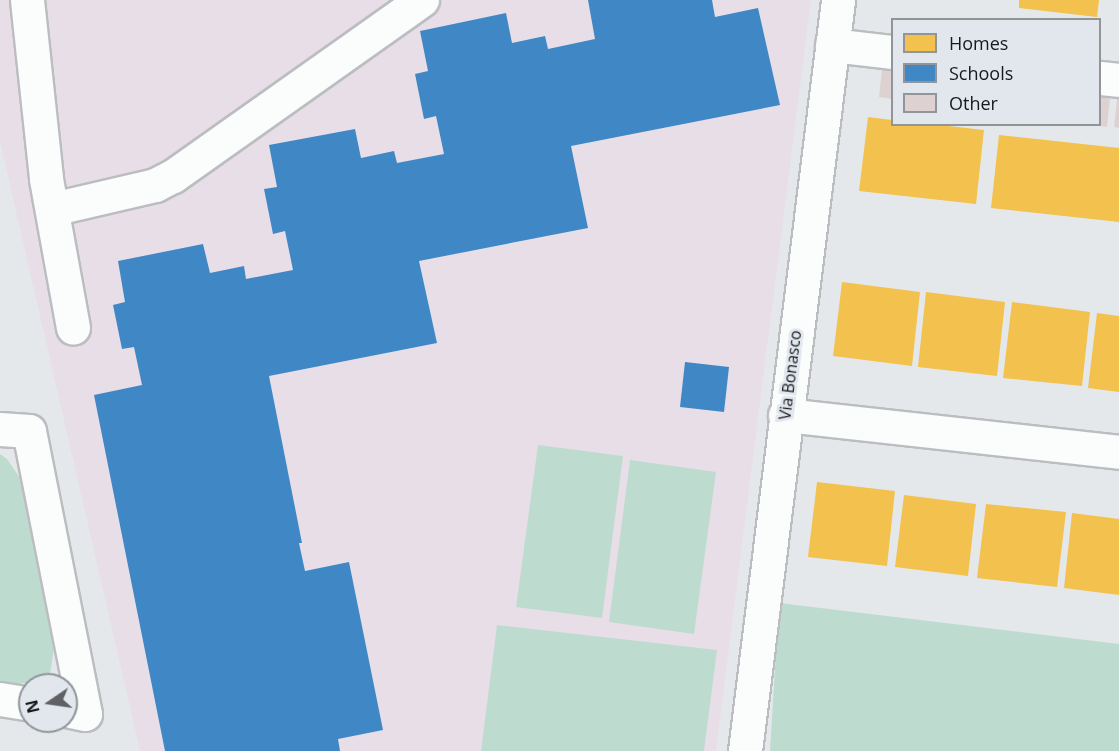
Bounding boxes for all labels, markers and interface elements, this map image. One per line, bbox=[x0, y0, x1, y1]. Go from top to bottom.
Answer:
legend bbox=[891, 18, 1101, 126]
text: Homes bbox=[949, 31, 1008, 55]
text: Schools bbox=[949, 61, 1013, 85]
text: Other bbox=[949, 91, 998, 115]
street label: Via Bonasco bbox=[775, 329, 805, 421]
north arrow bbox=[18, 673, 78, 733]
text: N bbox=[20, 698, 45, 715]

